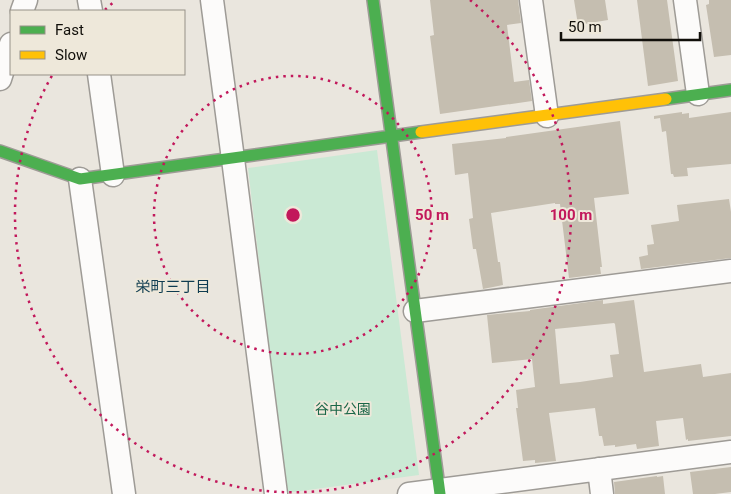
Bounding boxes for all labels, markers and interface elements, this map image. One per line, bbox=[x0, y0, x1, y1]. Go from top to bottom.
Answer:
legend bbox=[10, 10, 185, 75]
scale bar bbox=[561, 10, 700, 42]
text: 50 m bbox=[568, 18, 602, 36]
text: Fast bbox=[55, 21, 84, 39]
text: Slow bbox=[55, 46, 87, 64]
centre of rings bbox=[284, 206, 302, 224]
text: 50 m bbox=[415, 206, 449, 224]
text: 100 m bbox=[550, 206, 592, 224]
district label: 栄町三丁目 bbox=[135, 278, 211, 296]
park label: 谷中公園 bbox=[315, 401, 371, 417]

